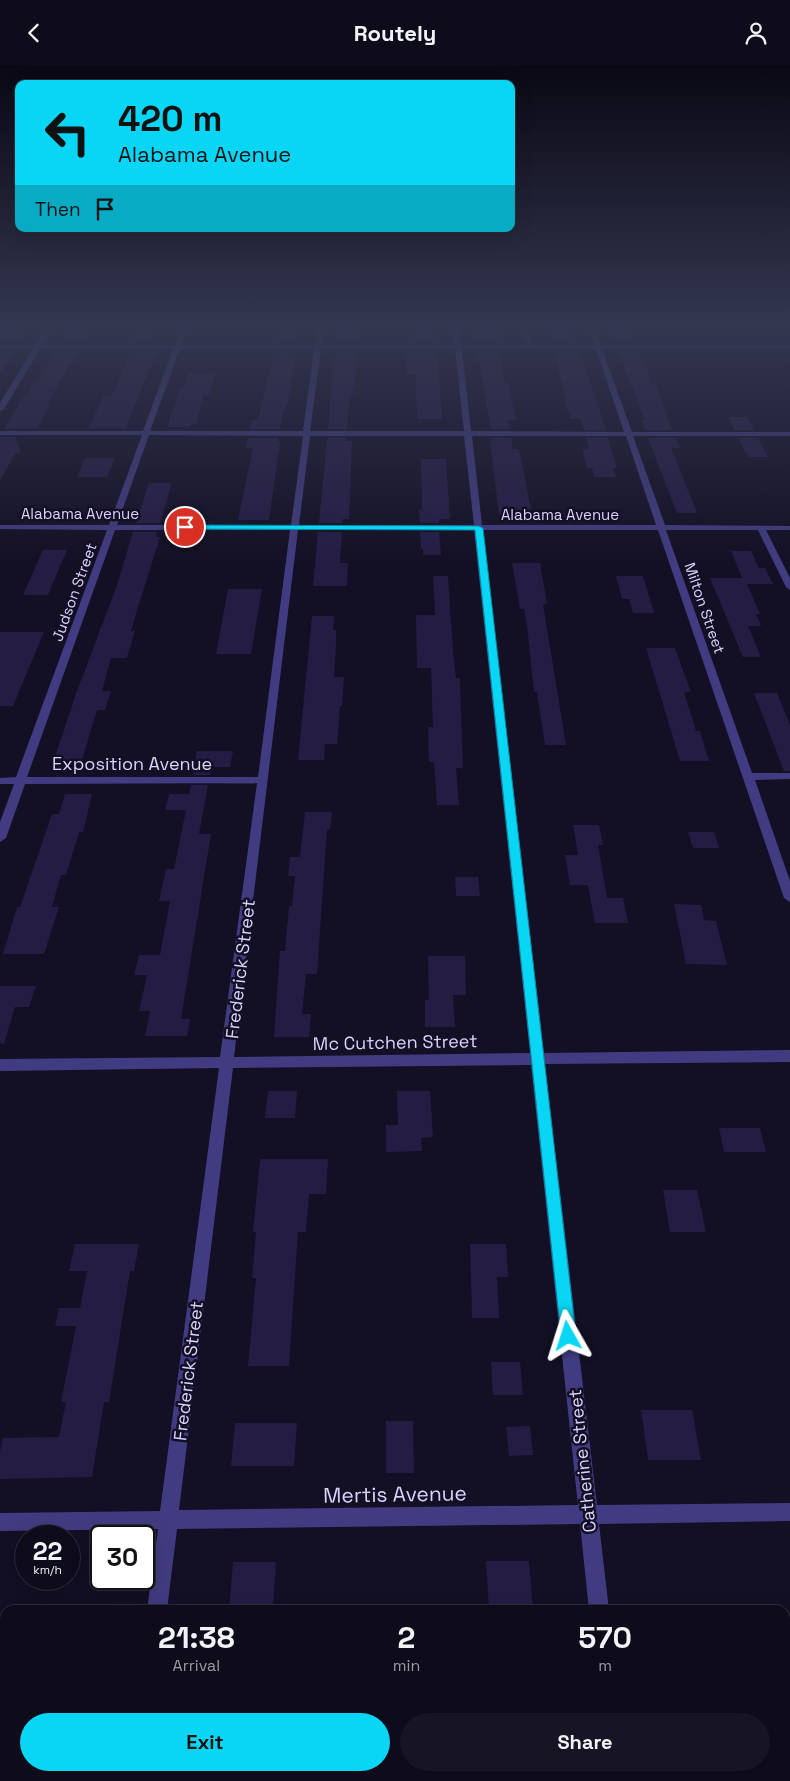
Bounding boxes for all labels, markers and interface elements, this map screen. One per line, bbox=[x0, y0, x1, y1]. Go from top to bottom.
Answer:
icon: back bbox=[20, 19, 48, 47]
text: Routely bbox=[354, 19, 436, 47]
icon: person bbox=[742, 19, 770, 47]
text: 420 m bbox=[118, 97, 223, 141]
icon: left bbox=[35, 100, 100, 165]
text: Alabama Avenue bbox=[118, 140, 291, 168]
icon: arrive bbox=[91, 195, 119, 223]
text: Then bbox=[35, 197, 81, 222]
street label: Alabama Avenue bbox=[21, 504, 139, 523]
street label: Alabama Avenue bbox=[501, 505, 619, 524]
pin bbox=[164, 506, 206, 548]
icon: arrive bbox=[171, 513, 199, 541]
street label: Judson Street bbox=[47, 540, 101, 644]
street label: Milton Street bbox=[681, 560, 729, 656]
street label: Exposition Avenue bbox=[52, 752, 212, 775]
street label: Frederick Street bbox=[220, 898, 260, 1040]
street label: Mc Cutchen Street bbox=[313, 1029, 477, 1055]
street label: Frederick Street bbox=[168, 1300, 208, 1442]
position arrow bbox=[541, 1309, 593, 1361]
street label: Catherine Street bbox=[563, 1388, 601, 1534]
street label: Mertis Avenue bbox=[323, 1479, 467, 1509]
speed limit sign: 30 bbox=[90, 1525, 155, 1590]
text: 22 bbox=[33, 1535, 62, 1567]
text: km/h bbox=[33, 1562, 62, 1578]
text: 21:38 bbox=[158, 1618, 235, 1657]
text: 2 bbox=[398, 1618, 415, 1657]
text: 570 bbox=[578, 1618, 632, 1657]
text: Arrival bbox=[173, 1655, 220, 1676]
text: min bbox=[393, 1655, 420, 1676]
text: m bbox=[598, 1655, 612, 1676]
button: Exit bbox=[20, 1713, 390, 1771]
button: Share bbox=[400, 1713, 770, 1771]

